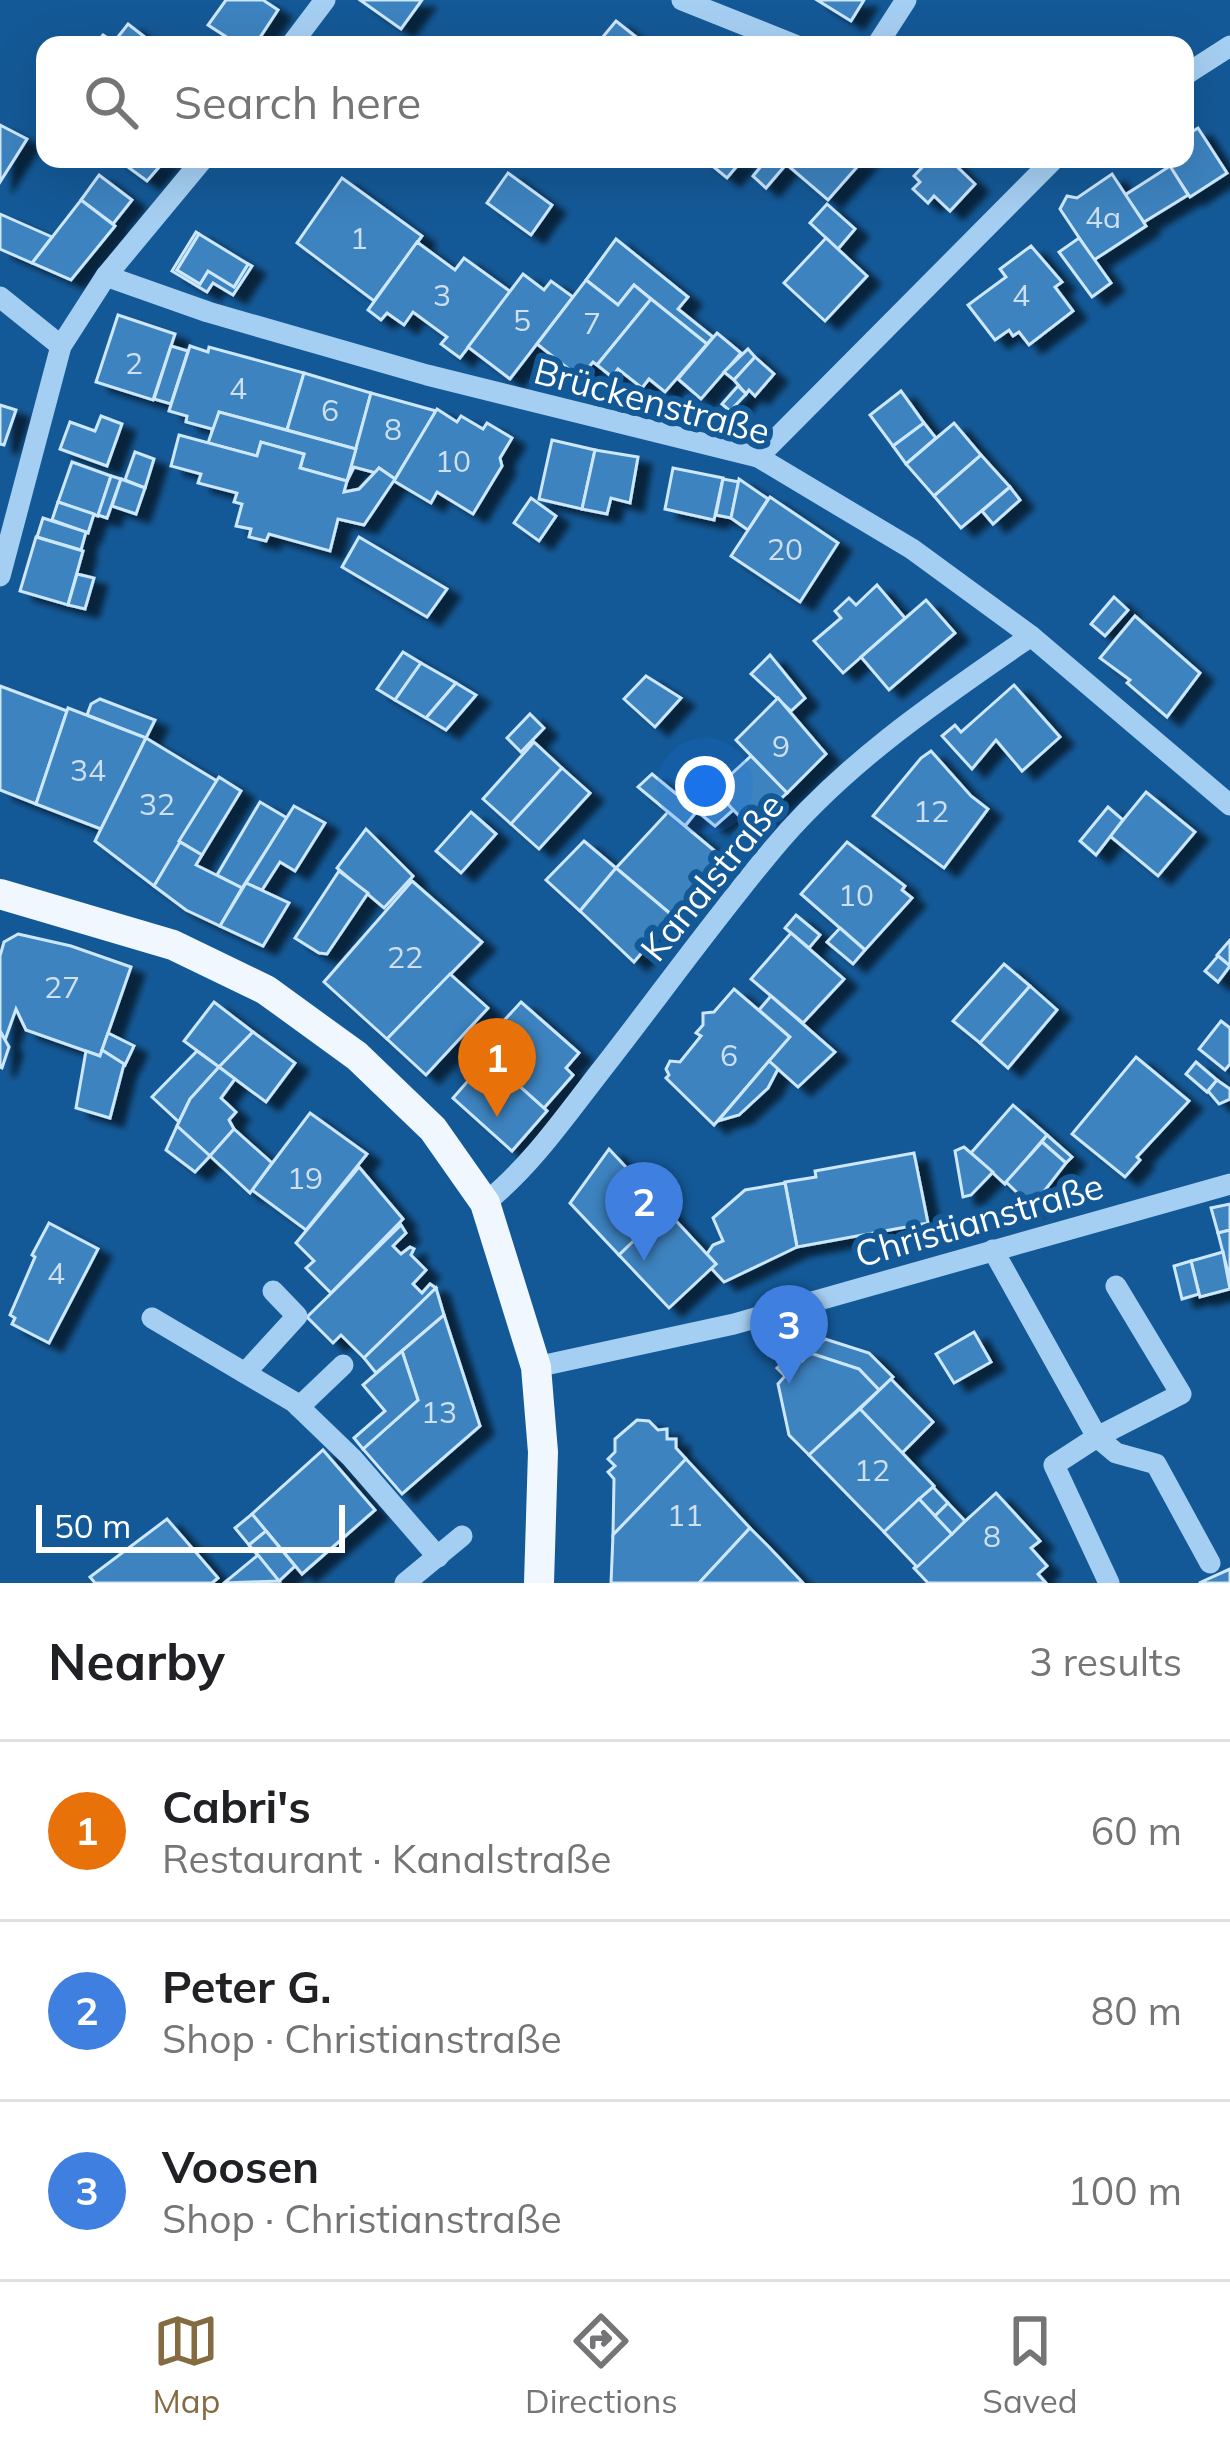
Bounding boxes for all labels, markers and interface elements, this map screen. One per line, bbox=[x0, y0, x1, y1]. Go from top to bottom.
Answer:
search box bbox=[36, 36, 1194, 168]
icon: search bbox=[78, 69, 144, 135]
text: Search here bbox=[174, 74, 421, 130]
house number: 4a bbox=[1085, 198, 1121, 236]
house number: 1 bbox=[350, 219, 368, 257]
house number: 3 bbox=[433, 276, 451, 314]
house number: 4 bbox=[1012, 276, 1030, 314]
house number: 5 bbox=[513, 301, 531, 339]
house number: 7 bbox=[583, 304, 601, 342]
house number: 2 bbox=[125, 344, 143, 382]
street label: Brückenstraße bbox=[529, 347, 775, 454]
house number: 4 bbox=[229, 369, 247, 407]
house number: 6 bbox=[321, 391, 339, 429]
house number: 8 bbox=[384, 410, 402, 448]
house number: 10 bbox=[435, 442, 471, 480]
house number: 20 bbox=[767, 530, 803, 568]
house number: 9 bbox=[772, 727, 790, 765]
house number: 34 bbox=[70, 751, 106, 789]
your location bbox=[675, 756, 735, 816]
street label: Kanalstraße bbox=[630, 784, 793, 970]
house number: 32 bbox=[139, 785, 175, 823]
house number: 12 bbox=[913, 792, 949, 830]
house number: 10 bbox=[838, 876, 874, 914]
house number: 22 bbox=[387, 938, 423, 976]
house number: 27 bbox=[44, 968, 80, 1006]
pin: 1 bbox=[458, 1018, 536, 1117]
house number: 6 bbox=[720, 1036, 738, 1074]
house number: 19 bbox=[287, 1159, 323, 1197]
pin: 2 bbox=[605, 1162, 683, 1261]
street label: Christianstraße bbox=[850, 1163, 1108, 1276]
house number: 4 bbox=[47, 1254, 65, 1292]
pin: 3 bbox=[750, 1285, 828, 1384]
house number: 13 bbox=[421, 1393, 457, 1431]
house number: 12 bbox=[854, 1451, 890, 1489]
house number: 11 bbox=[667, 1496, 703, 1534]
scale bar bbox=[36, 1499, 345, 1552]
text: 50 m bbox=[54, 1505, 131, 1546]
house number: 8 bbox=[983, 1517, 1001, 1555]
text: Nearby bbox=[48, 1629, 225, 1693]
text: 3 results bbox=[1029, 1637, 1182, 1686]
text: Cabri's bbox=[162, 1778, 311, 1834]
text: 1 bbox=[75, 1806, 99, 1855]
text: 60 m bbox=[1091, 1806, 1182, 1855]
text: Restaurant · Kanalstraße bbox=[162, 1834, 611, 1883]
text: Peter G. bbox=[162, 1958, 331, 2014]
text: 2 bbox=[75, 1986, 99, 2035]
text: 80 m bbox=[1091, 1986, 1182, 2035]
text: Shop · Christianstraße bbox=[162, 2014, 562, 2063]
text: Voosen bbox=[162, 2138, 319, 2194]
text: 3 bbox=[75, 2166, 99, 2215]
text: 100 m bbox=[1067, 2166, 1182, 2215]
text: Shop · Christianstraße bbox=[162, 2194, 562, 2243]
tab: Map bbox=[152, 2308, 220, 2421]
tab: Directions bbox=[525, 2308, 678, 2421]
tab: Saved bbox=[982, 2308, 1078, 2421]

